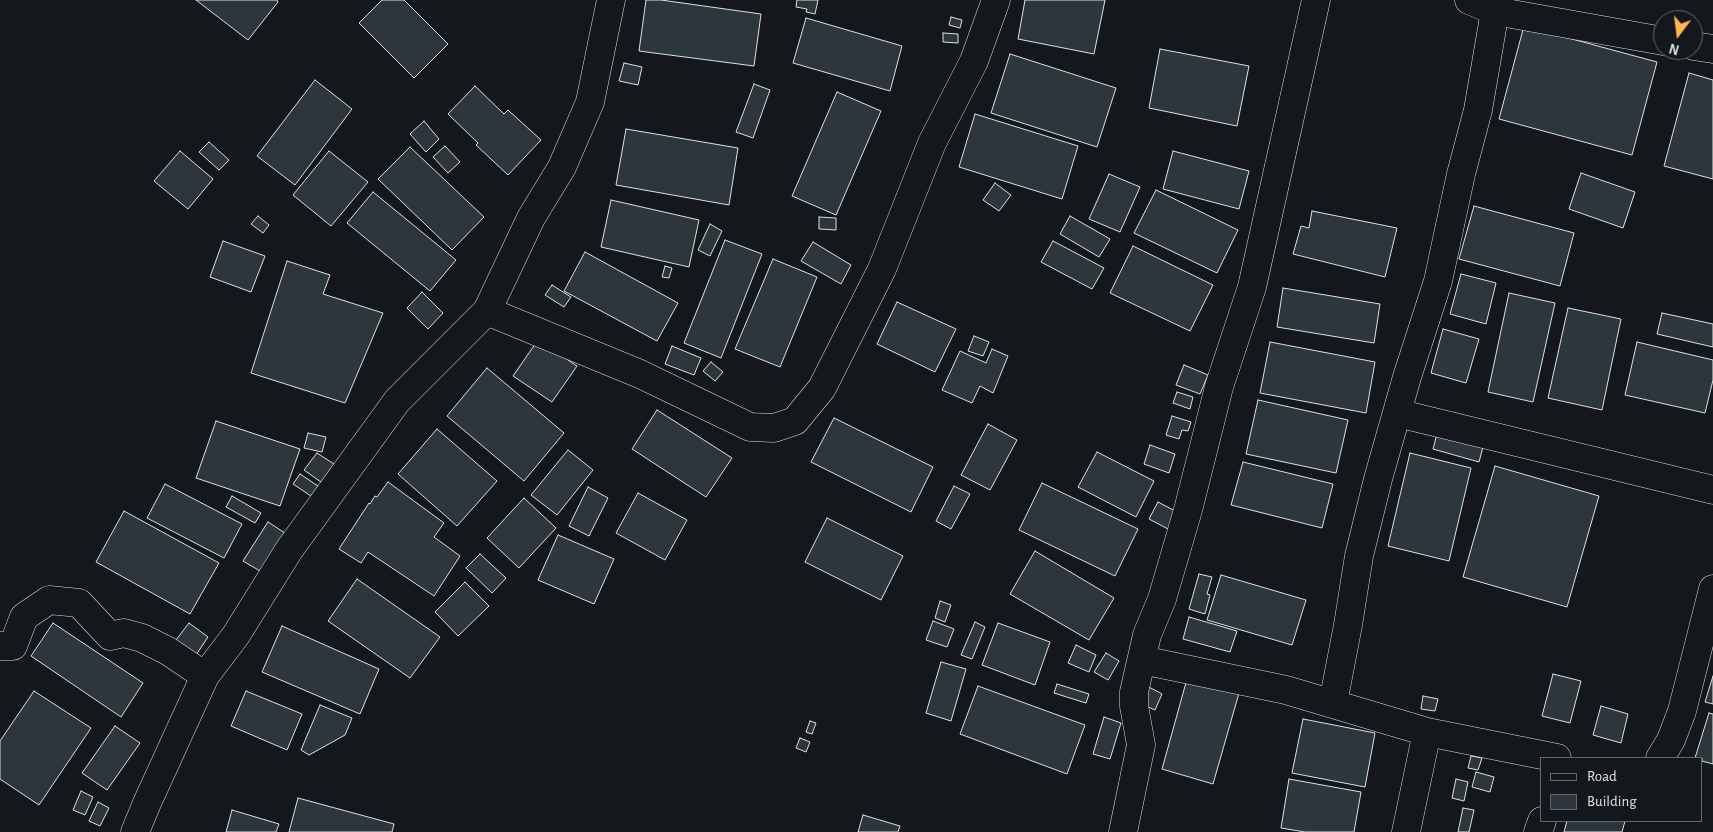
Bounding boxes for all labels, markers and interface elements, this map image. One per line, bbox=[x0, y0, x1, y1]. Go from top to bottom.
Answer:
north arrow bbox=[1653, 10, 1703, 60]
text: N bbox=[1668, 41, 1681, 57]
legend bbox=[1540, 757, 1703, 822]
text: Road bbox=[1587, 769, 1617, 784]
text: Building bbox=[1587, 794, 1637, 809]

